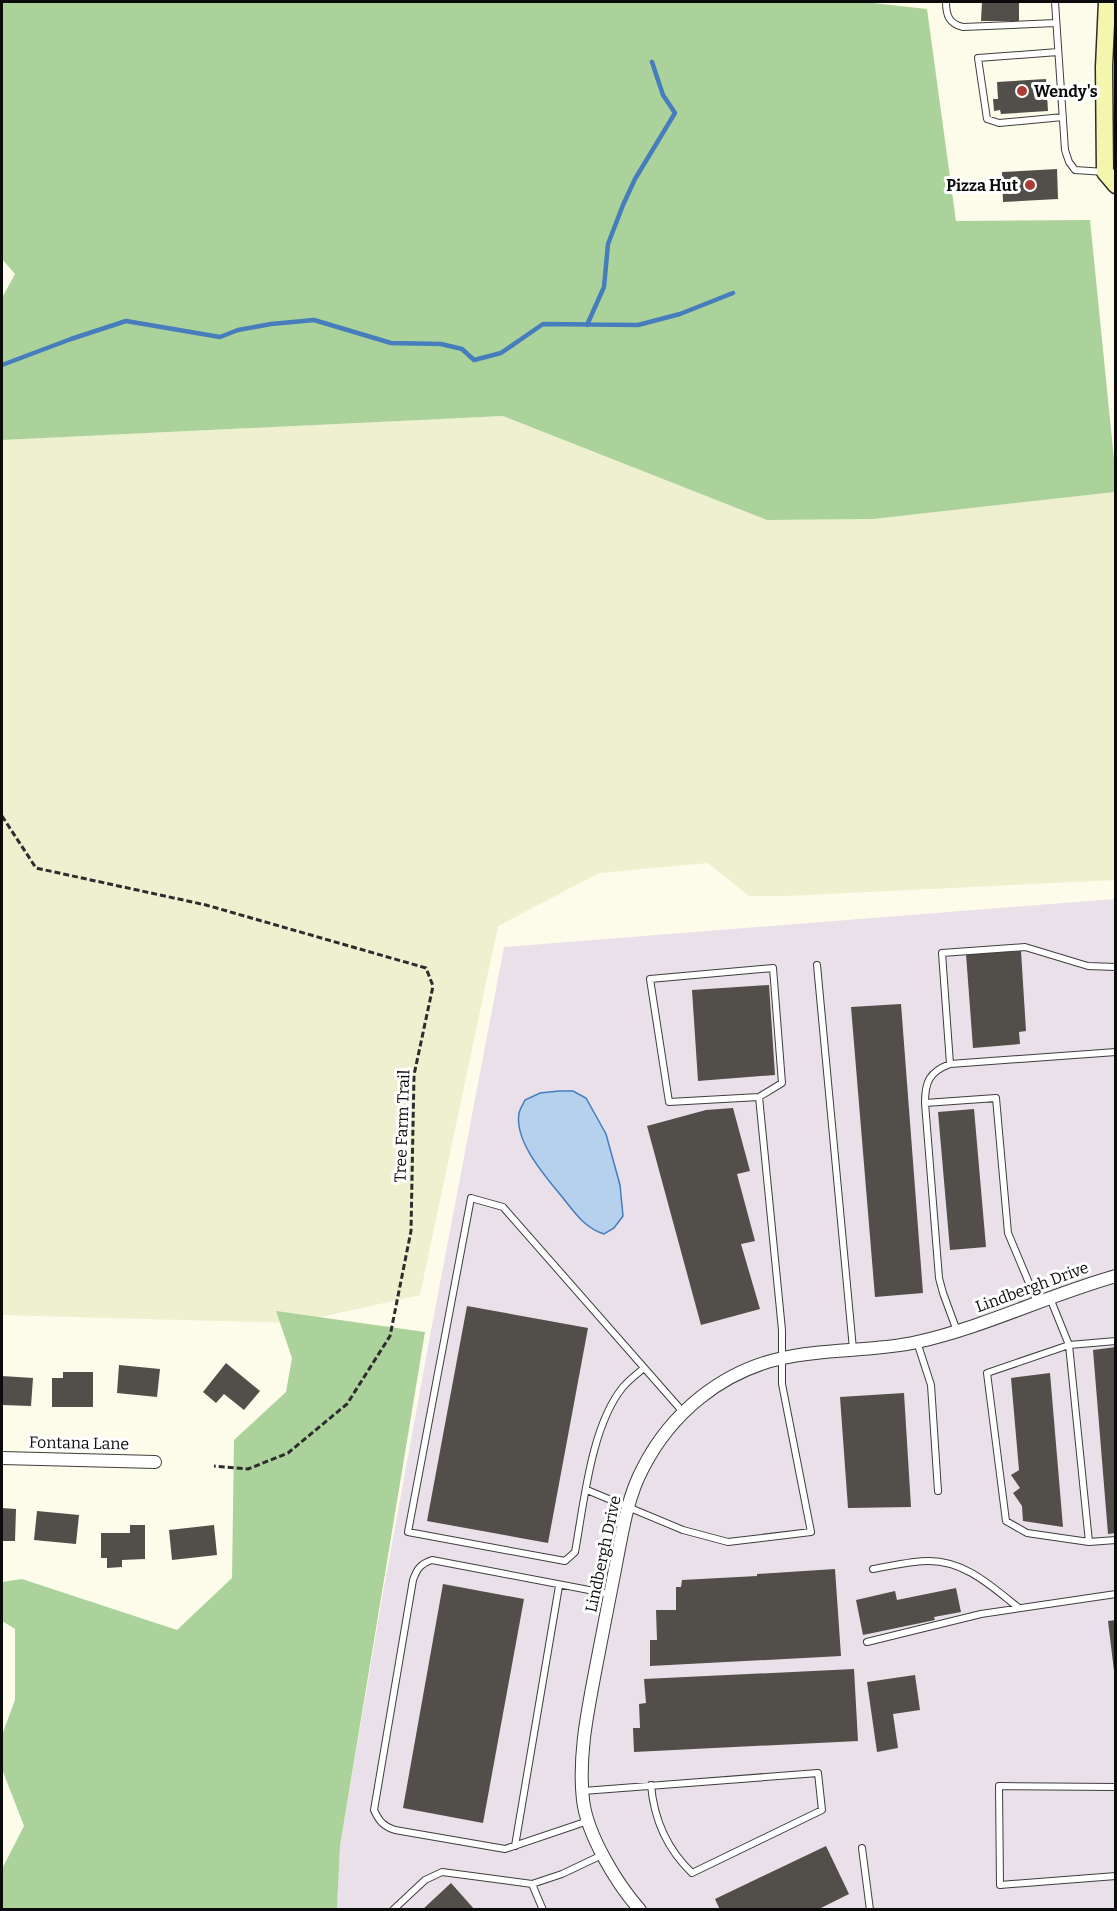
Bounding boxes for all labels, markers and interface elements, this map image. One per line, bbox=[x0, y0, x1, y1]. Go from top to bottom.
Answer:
place label: Wendy's bbox=[1034, 82, 1098, 101]
marker: Wendy's bbox=[1015, 84, 1029, 98]
place label: Pizza Hut bbox=[946, 176, 1019, 195]
marker: Pizza Hut bbox=[1023, 178, 1037, 192]
street label: Tree Farm Trail bbox=[391, 1069, 413, 1183]
street label: Lindbergh Drive bbox=[973, 1258, 1091, 1316]
street label: Fontana Lane bbox=[29, 1433, 129, 1453]
street label: Lindbergh Drive bbox=[581, 1494, 625, 1614]

